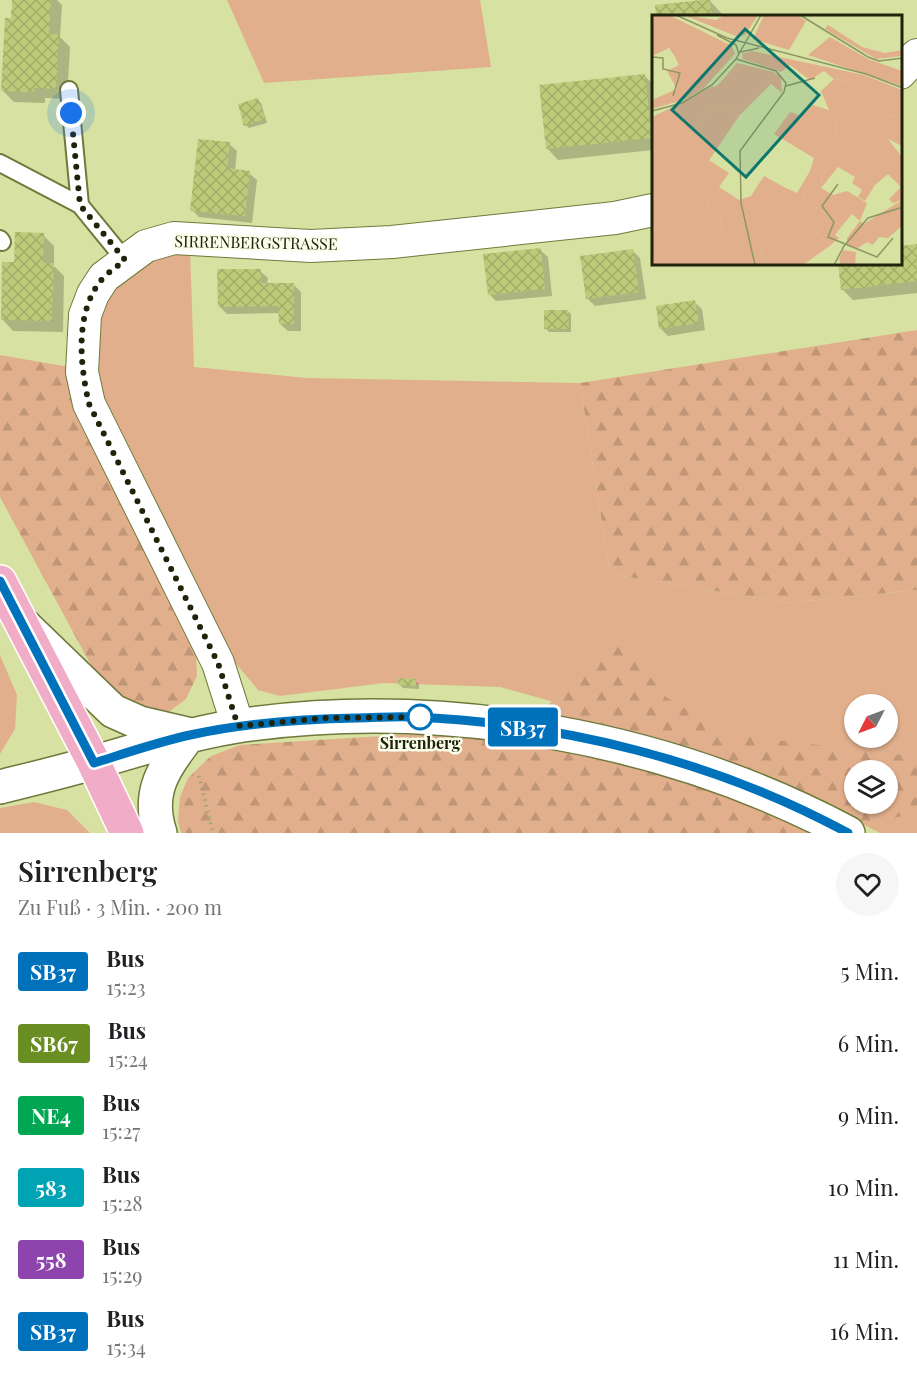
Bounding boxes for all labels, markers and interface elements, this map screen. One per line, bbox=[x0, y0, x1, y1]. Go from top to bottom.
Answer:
inset map bbox=[652, 15, 902, 266]
your location bbox=[56, 98, 86, 128]
street label: SIRRENBERGSTRASSE bbox=[174, 230, 338, 254]
north arrow bbox=[844, 694, 898, 748]
map controls bbox=[844, 694, 898, 814]
marker: Sirrenberg bbox=[407, 704, 433, 730]
line badge: SB37 bbox=[481, 708, 565, 746]
text: SB37 bbox=[500, 713, 546, 741]
place label: Sirrenberg bbox=[380, 732, 460, 753]
button: layers bbox=[844, 760, 898, 814]
text: Sirrenberg bbox=[18, 852, 157, 889]
button: heart bbox=[836, 853, 899, 916]
text: Zu Fuß · 3 Min. · 200 m bbox=[18, 893, 222, 920]
text: Bus bbox=[106, 943, 144, 973]
text: 5 Min. bbox=[840, 956, 899, 986]
text: SB37 bbox=[30, 957, 76, 985]
text: 15:23 bbox=[106, 973, 146, 1000]
text: Bus bbox=[108, 1015, 146, 1045]
text: 6 Min. bbox=[838, 1028, 899, 1058]
text: SB67 bbox=[30, 1029, 78, 1057]
text: 15:24 bbox=[108, 1045, 148, 1072]
text: Bus bbox=[102, 1087, 140, 1117]
text: 9 Min. bbox=[838, 1100, 899, 1130]
text: NE4 bbox=[31, 1101, 71, 1129]
text: 15:27 bbox=[102, 1117, 140, 1144]
text: Bus bbox=[102, 1159, 140, 1189]
text: 10 Min. bbox=[828, 1172, 899, 1202]
text: 583 bbox=[35, 1173, 67, 1201]
text: 15:28 bbox=[102, 1189, 143, 1216]
text: Bus bbox=[102, 1231, 140, 1261]
text: 11 Min. bbox=[833, 1244, 899, 1274]
text: 558 bbox=[35, 1245, 67, 1273]
text: 15:29 bbox=[102, 1261, 143, 1288]
text: Bus bbox=[106, 1303, 144, 1333]
text: 16 Min. bbox=[830, 1316, 899, 1346]
text: SB37 bbox=[30, 1317, 76, 1345]
text: 15:34 bbox=[106, 1333, 146, 1360]

